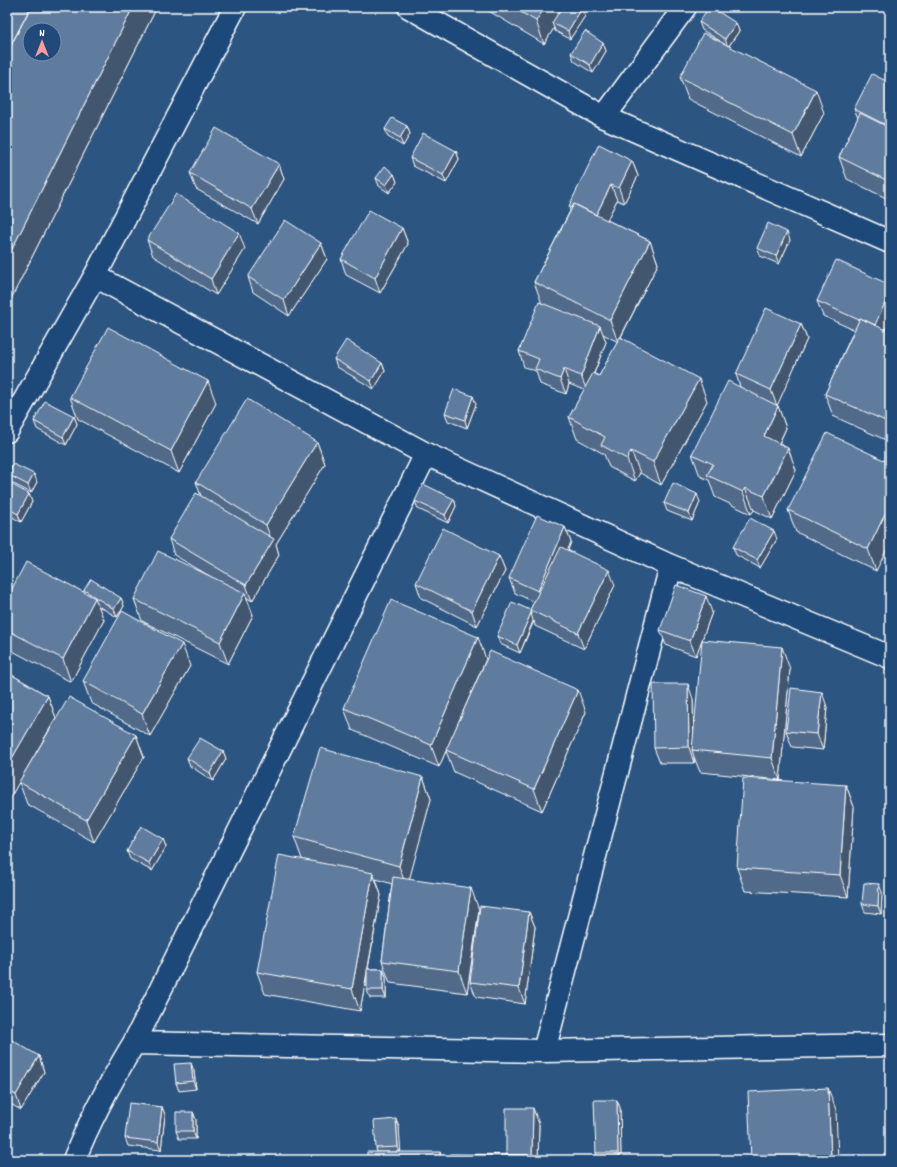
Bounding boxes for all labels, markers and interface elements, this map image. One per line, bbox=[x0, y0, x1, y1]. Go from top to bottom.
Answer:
north arrow bbox=[22, 22, 62, 62]
text: N bbox=[39, 26, 45, 42]

